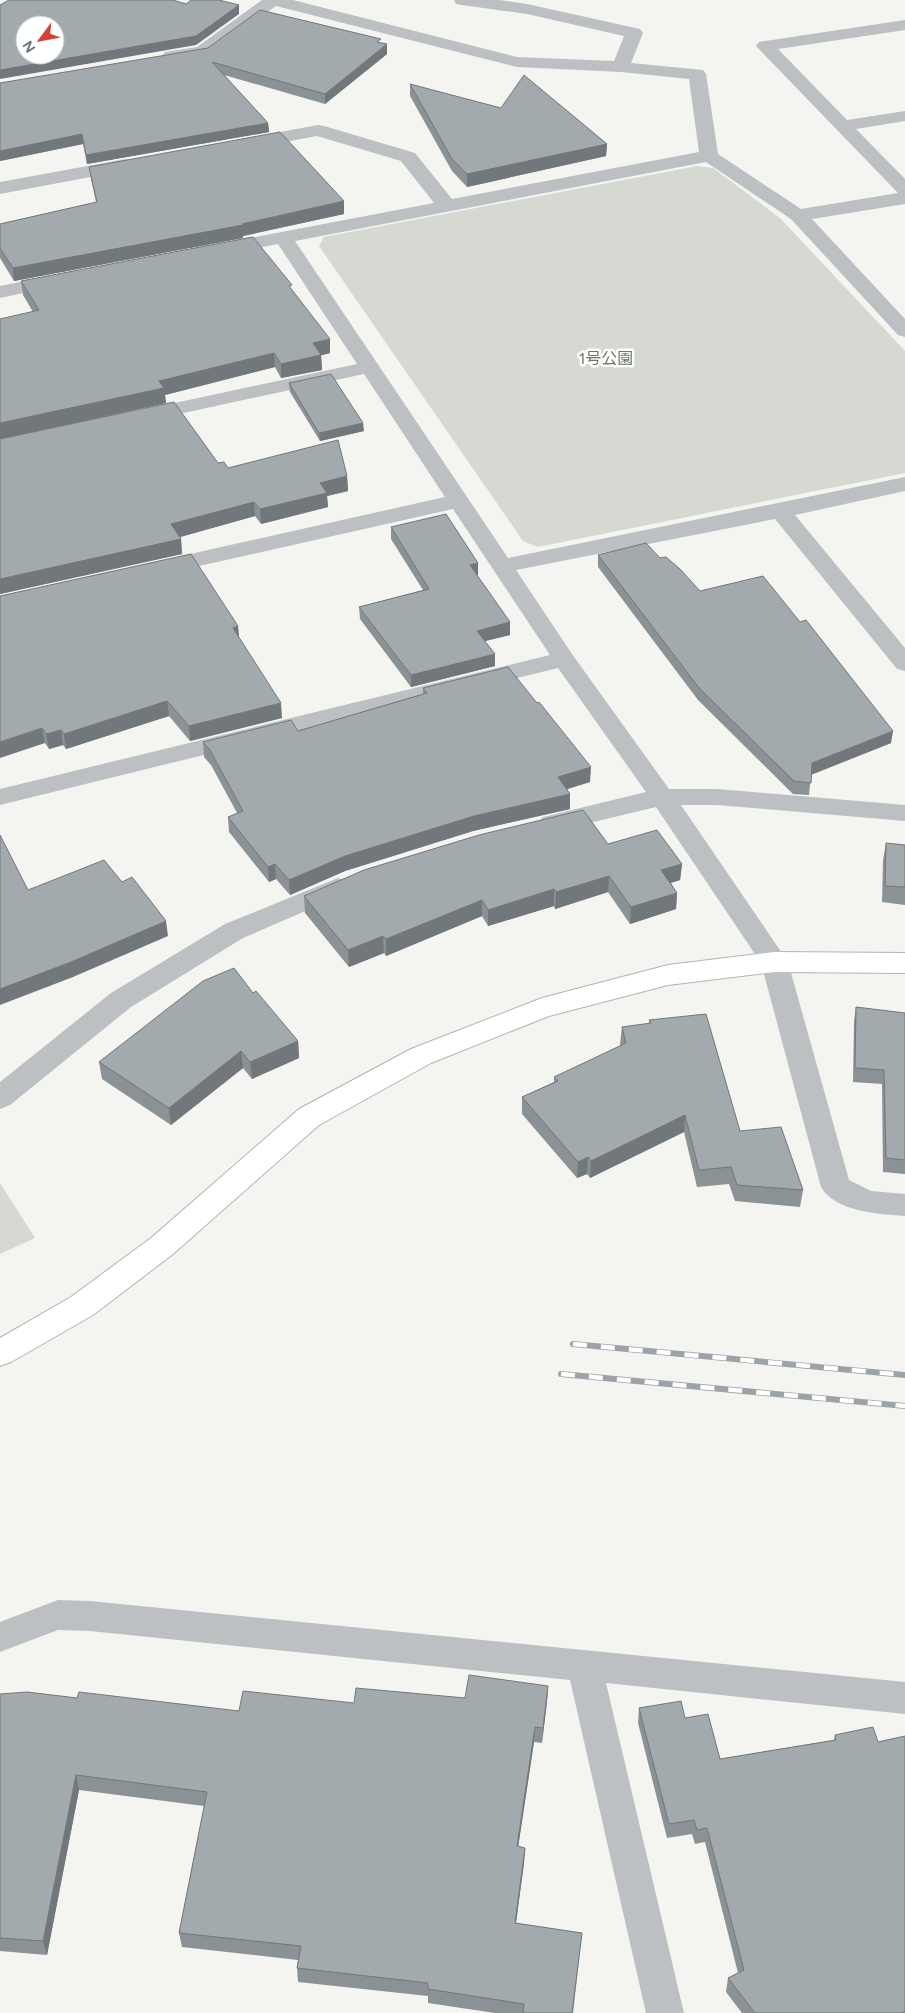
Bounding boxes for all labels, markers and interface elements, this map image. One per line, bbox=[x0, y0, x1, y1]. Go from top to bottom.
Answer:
north arrow bbox=[15, 15, 65, 65]
text: N bbox=[19, 38, 39, 56]
park label: 1号公園 bbox=[579, 349, 633, 368]

